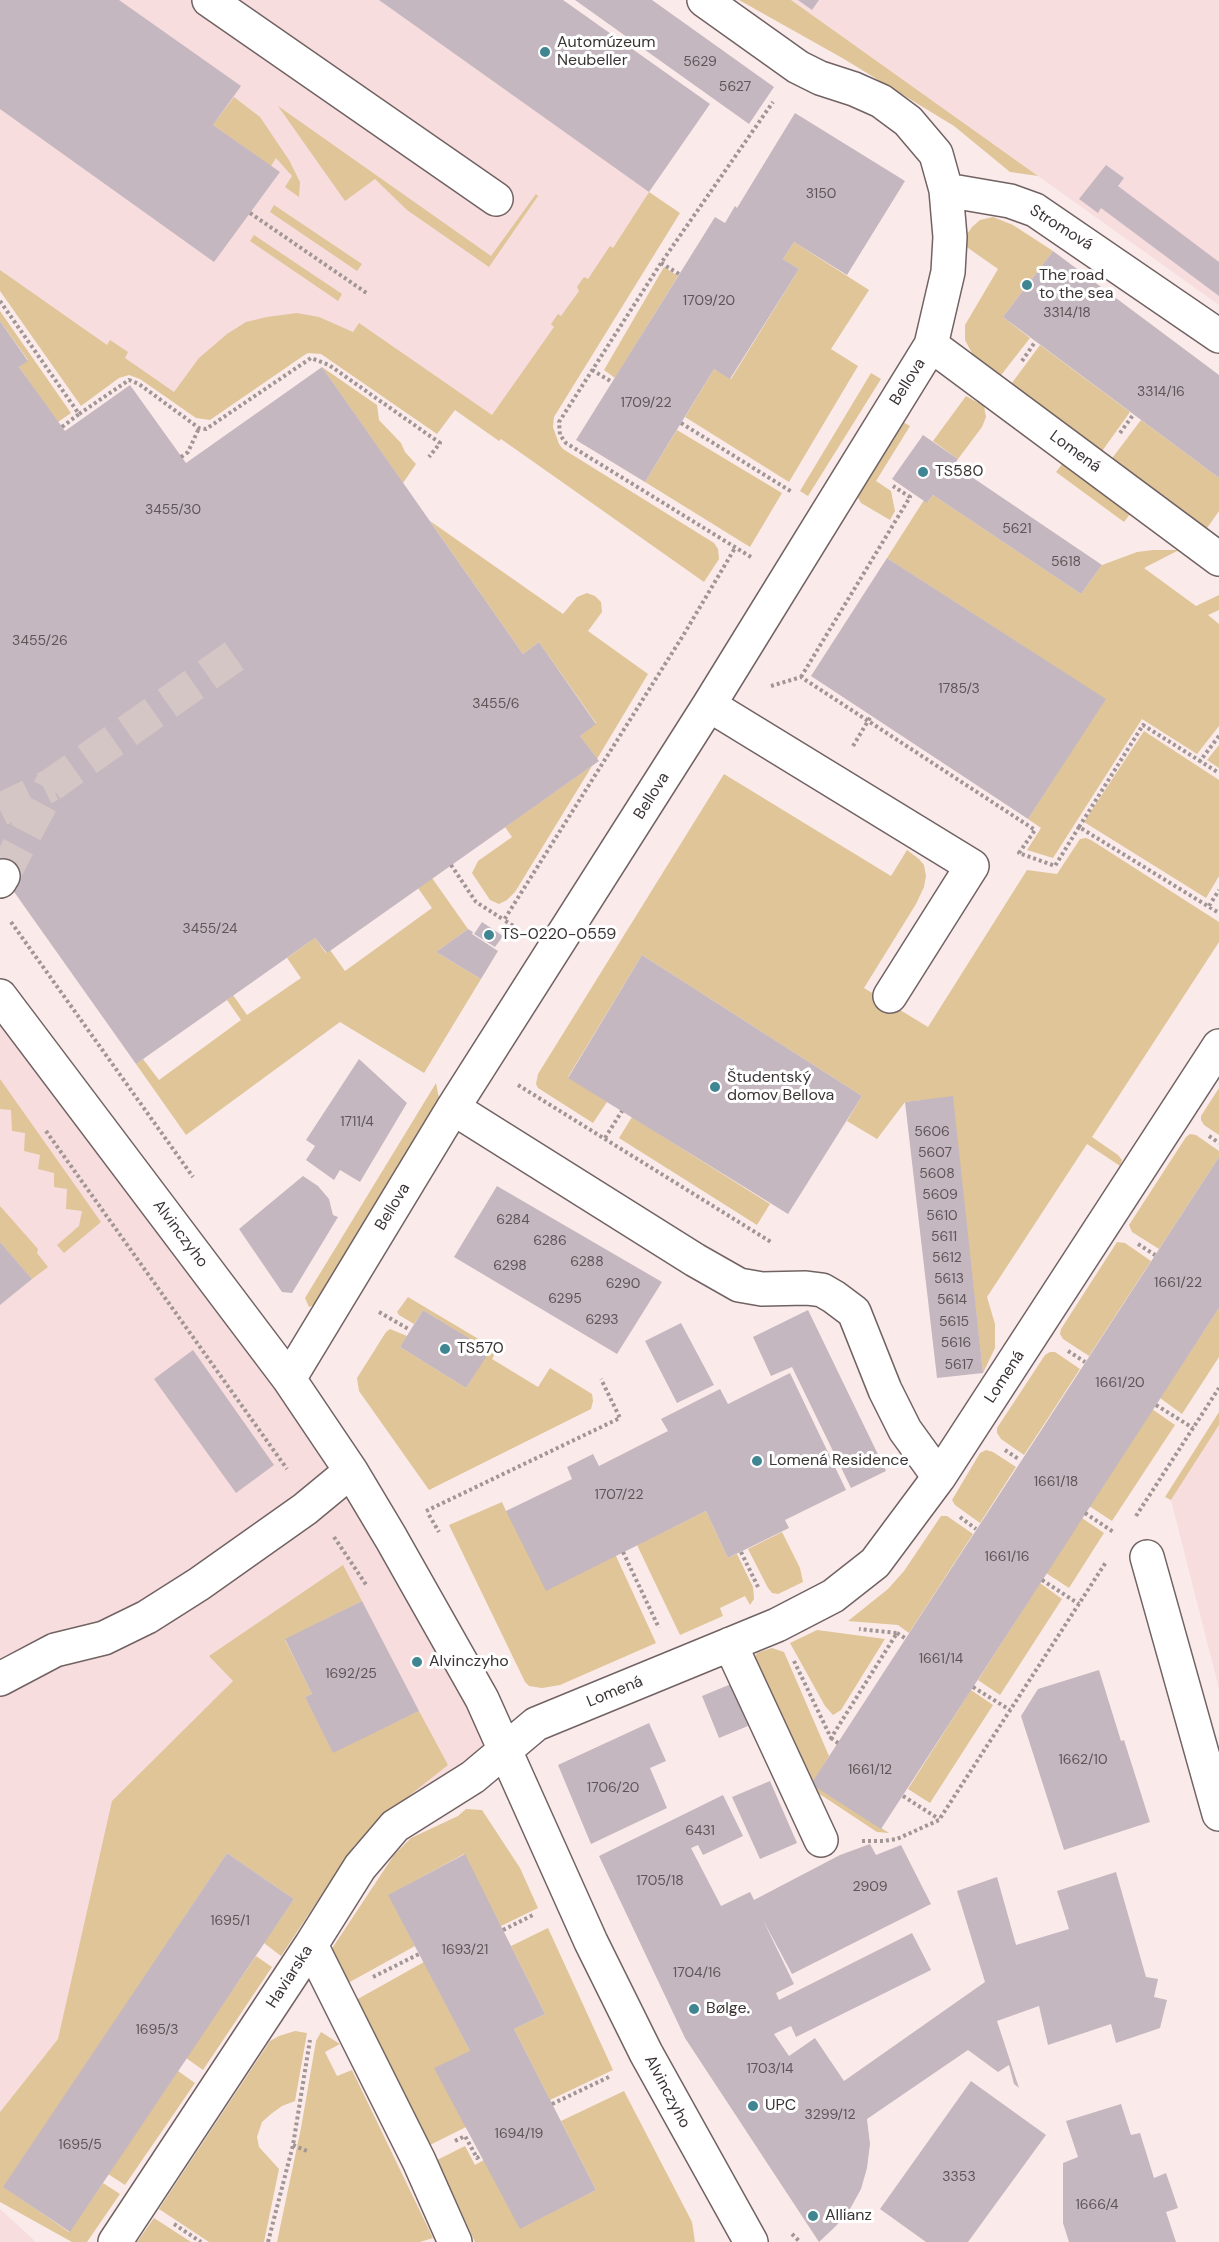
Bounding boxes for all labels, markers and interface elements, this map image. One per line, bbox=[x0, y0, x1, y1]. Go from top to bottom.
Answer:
place label: Automúzeum Neubeller bbox=[557, 33, 655, 71]
marker: Automúzeum Neubeller bbox=[538, 45, 552, 59]
house number: 5629 bbox=[683, 54, 717, 70]
house number: 5627 bbox=[719, 79, 751, 95]
house number: 3150 bbox=[806, 186, 836, 202]
street label: Stromová bbox=[1026, 201, 1096, 255]
place label: The road to the sea bbox=[1039, 266, 1113, 304]
marker: The road to the sea bbox=[1020, 278, 1034, 292]
house number: 1709/20 bbox=[683, 293, 735, 309]
house number: 3314/18 bbox=[1043, 305, 1091, 321]
street label: Bellova bbox=[886, 355, 930, 409]
house number: 3314/16 bbox=[1137, 384, 1185, 400]
house number: 1709/22 bbox=[621, 395, 671, 411]
street label: Lomená bbox=[1046, 427, 1104, 477]
place label: TS580 bbox=[935, 462, 983, 482]
marker: TS580 bbox=[916, 465, 930, 479]
house number: 3455/30 bbox=[145, 502, 201, 518]
house number: 5621 bbox=[1002, 521, 1032, 537]
house number: 5618 bbox=[1051, 554, 1081, 570]
house number: 3455/26 bbox=[12, 633, 68, 649]
house number: 1785/3 bbox=[938, 681, 980, 697]
house number: 3455/6 bbox=[472, 696, 520, 712]
street label: Bellova bbox=[630, 769, 674, 823]
house number: 3455/24 bbox=[182, 921, 238, 937]
place label: TS-0220-0559 bbox=[501, 925, 616, 945]
marker: TS-0220-0559 bbox=[482, 928, 496, 942]
place label: Študentský domov Bellova bbox=[727, 1068, 834, 1106]
marker: Študentský domov Bellova bbox=[708, 1080, 722, 1094]
house number: 1711/4 bbox=[340, 1114, 374, 1130]
house number: 5606 bbox=[914, 1124, 950, 1140]
house number: 5607 bbox=[918, 1145, 952, 1161]
house number: 5608 bbox=[919, 1166, 955, 1182]
street label: Bellova bbox=[371, 1180, 415, 1234]
house number: 5609 bbox=[922, 1187, 958, 1203]
street label: Alvinczyho bbox=[148, 1196, 212, 1272]
house number: 5610 bbox=[926, 1208, 958, 1224]
house number: 6284 bbox=[496, 1212, 530, 1228]
house number: 5611 bbox=[931, 1229, 957, 1245]
house number: 6286 bbox=[533, 1233, 567, 1249]
house number: 5612 bbox=[932, 1250, 962, 1266]
house number: 6288 bbox=[570, 1254, 604, 1270]
house number: 6298 bbox=[493, 1258, 527, 1274]
house number: 5613 bbox=[934, 1271, 964, 1287]
house number: 1661/22 bbox=[1154, 1275, 1202, 1291]
house number: 6290 bbox=[606, 1276, 640, 1292]
house number: 6295 bbox=[548, 1291, 582, 1307]
house number: 5614 bbox=[937, 1292, 967, 1308]
house number: 6293 bbox=[585, 1312, 619, 1328]
house number: 5615 bbox=[939, 1314, 969, 1330]
house number: 5616 bbox=[941, 1335, 971, 1351]
place label: TS570 bbox=[457, 1339, 504, 1359]
marker: TS570 bbox=[438, 1342, 452, 1356]
street label: Lomená bbox=[981, 1347, 1029, 1407]
house number: 5617 bbox=[944, 1357, 974, 1373]
house number: 1661/20 bbox=[1095, 1375, 1145, 1391]
place label: Lomená Residence bbox=[769, 1451, 909, 1471]
marker: Lomená Residence bbox=[750, 1454, 764, 1468]
house number: 1661/18 bbox=[1034, 1474, 1078, 1490]
house number: 1707/22 bbox=[595, 1487, 643, 1503]
house number: 1661/16 bbox=[985, 1549, 1029, 1565]
house number: 1661/14 bbox=[919, 1651, 963, 1667]
place label: Alvinczyho bbox=[429, 1652, 509, 1672]
marker: Alvinczyho bbox=[410, 1655, 424, 1669]
house number: 1692/25 bbox=[325, 1666, 377, 1682]
street label: Lomená bbox=[584, 1672, 646, 1712]
house number: 1662/10 bbox=[1058, 1752, 1108, 1768]
house number: 1661/12 bbox=[848, 1762, 892, 1778]
house number: 1706/20 bbox=[587, 1780, 639, 1796]
house number: 6431 bbox=[685, 1823, 715, 1839]
house number: 1705/18 bbox=[636, 1873, 684, 1889]
house number: 2909 bbox=[852, 1879, 888, 1895]
house number: 1695/1 bbox=[210, 1913, 250, 1929]
street label: Haviarska bbox=[263, 1942, 317, 2012]
house number: 1693/21 bbox=[442, 1942, 488, 1958]
house number: 1704/16 bbox=[673, 1965, 721, 1981]
place label: Bølge. bbox=[706, 1999, 750, 2019]
marker: Bølge. bbox=[687, 2002, 701, 2016]
house number: 1695/3 bbox=[135, 2022, 179, 2038]
street label: Alvinczyho bbox=[640, 2052, 694, 2132]
house number: 1703/14 bbox=[746, 2061, 794, 2077]
place label: UPC bbox=[765, 2096, 796, 2116]
marker: UPC bbox=[746, 2099, 760, 2113]
house number: 3299/12 bbox=[804, 2107, 856, 2123]
house number: 1694/19 bbox=[495, 2126, 543, 2142]
house number: 1695/5 bbox=[58, 2137, 102, 2153]
house number: 3353 bbox=[942, 2169, 976, 2185]
house number: 1666/4 bbox=[1075, 2197, 1119, 2213]
place label: Allianz bbox=[825, 2206, 872, 2226]
marker: Allianz bbox=[806, 2209, 820, 2223]

